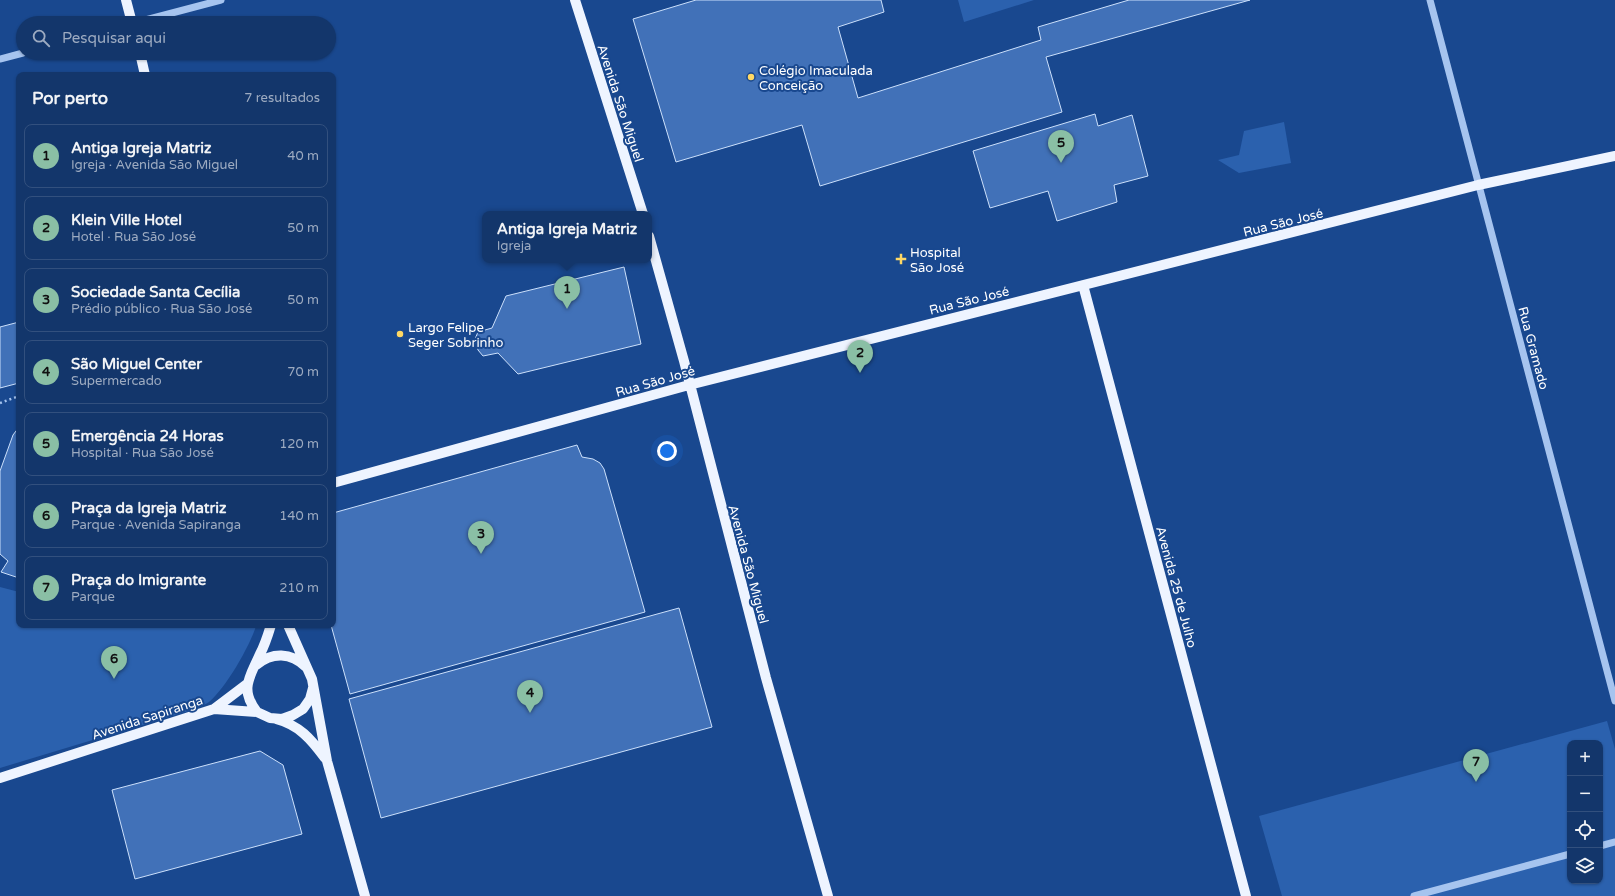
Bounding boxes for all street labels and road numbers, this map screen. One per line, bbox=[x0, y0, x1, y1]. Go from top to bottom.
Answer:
street label: Avenida São Miguel bbox=[594, 43, 647, 164]
street label: Rua São José bbox=[1242, 205, 1325, 241]
street label: Rua São José bbox=[928, 283, 1011, 319]
street label: Rua Gramado bbox=[1514, 305, 1552, 392]
street label: Rua São José bbox=[614, 363, 697, 401]
street label: Avenida São Miguel bbox=[724, 503, 772, 625]
street label: Avenida 25 de Julho bbox=[1152, 525, 1200, 650]
street label: Avenida Sapiranga bbox=[90, 692, 205, 743]

